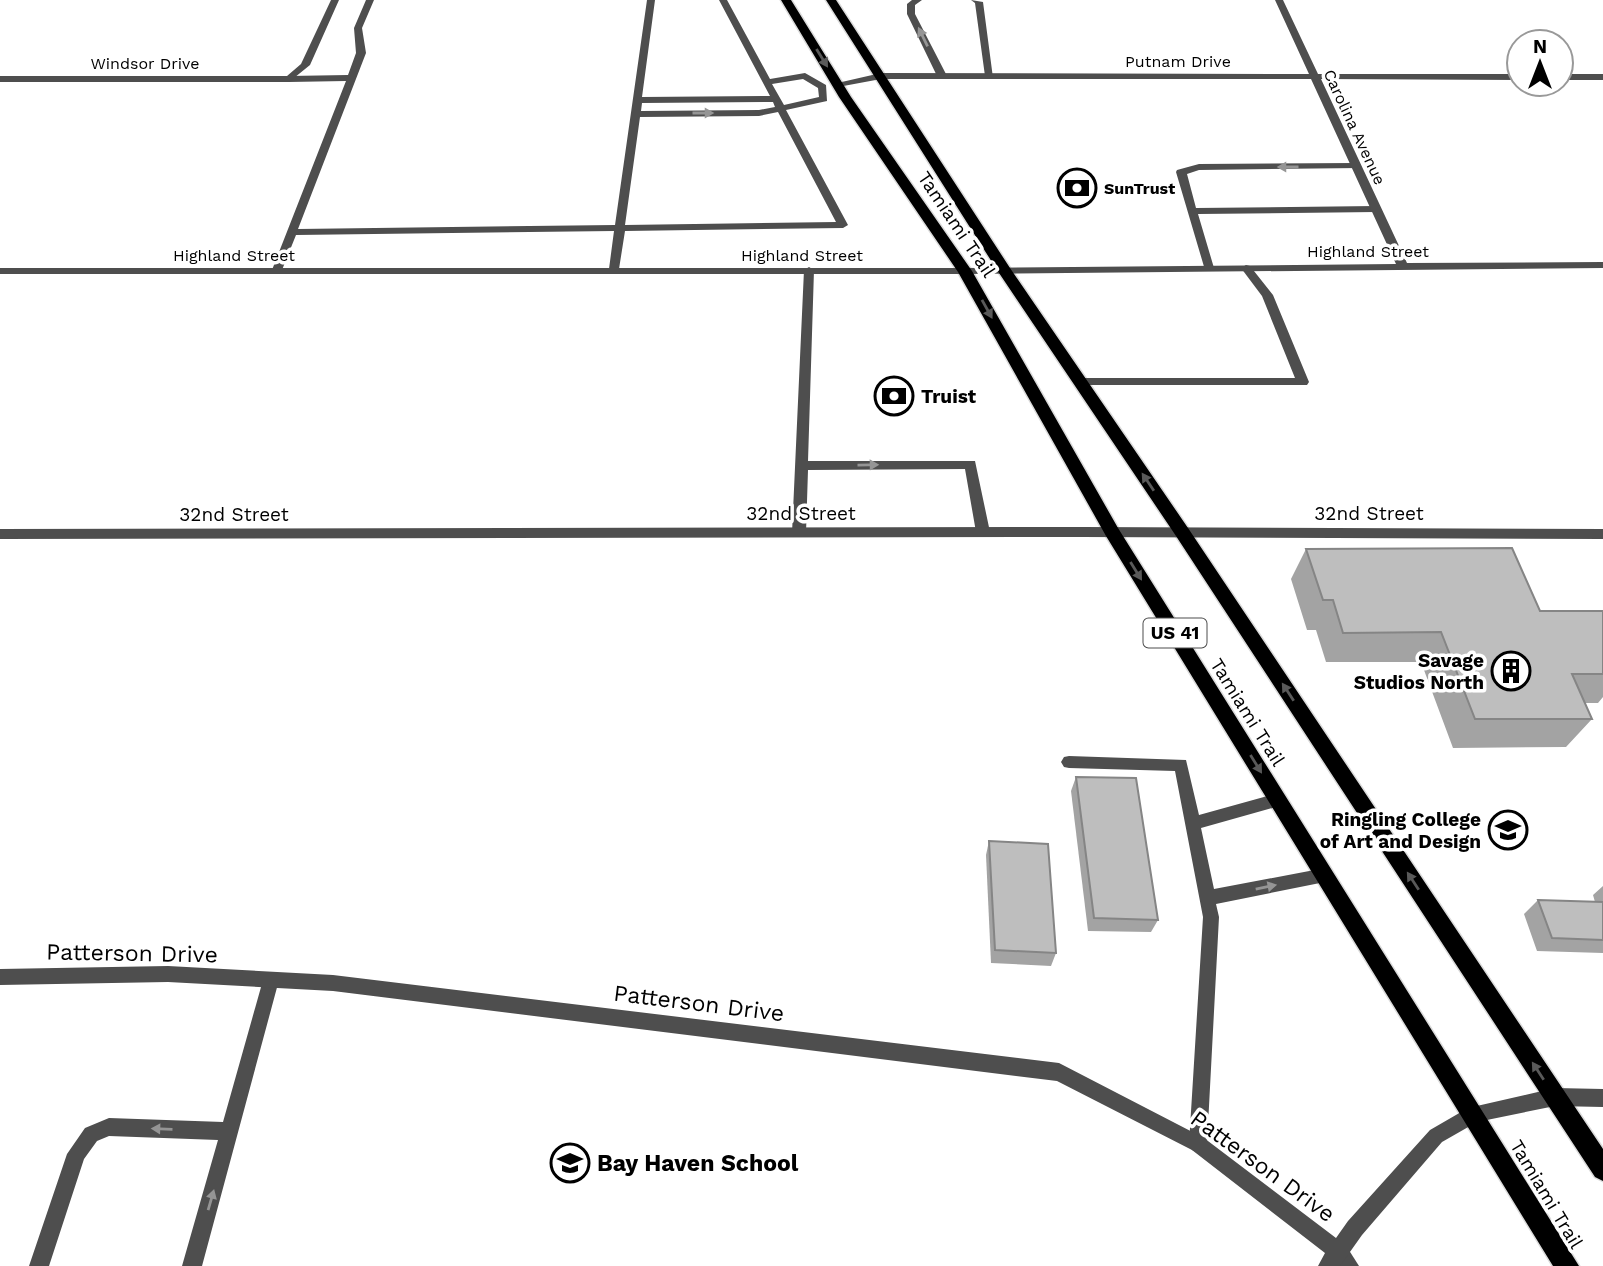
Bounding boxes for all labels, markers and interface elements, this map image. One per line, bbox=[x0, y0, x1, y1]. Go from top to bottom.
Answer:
one-way arrow bbox=[917, 27, 928, 47]
north arrow bbox=[1505, 28, 1575, 98]
text: N bbox=[1533, 35, 1547, 58]
one-way arrow bbox=[815, 49, 828, 68]
street label: Putnam Drive bbox=[1125, 52, 1231, 71]
street label: Windsor Drive bbox=[90, 54, 200, 73]
street label: Carolina Avenue bbox=[1320, 67, 1390, 188]
one-way arrow bbox=[692, 107, 714, 119]
one-way arrow bbox=[1277, 161, 1299, 173]
street label: Tamiami Trail bbox=[913, 167, 1001, 282]
bank icon: SunTrust bbox=[1056, 167, 1098, 209]
place label: SunTrust bbox=[1104, 179, 1175, 198]
street label: Highland Street bbox=[1307, 242, 1429, 261]
street label: Highland Street bbox=[173, 246, 295, 265]
street label: Highland Street bbox=[741, 246, 863, 265]
one-way arrow bbox=[981, 300, 993, 319]
bank icon: Truist bbox=[873, 375, 915, 417]
place label: Truist bbox=[921, 385, 977, 408]
one-way arrow bbox=[857, 459, 879, 471]
one-way arrow bbox=[1141, 473, 1155, 491]
street label: 32nd Street bbox=[746, 502, 856, 525]
street label: 32nd Street bbox=[1314, 502, 1424, 525]
street label: 32nd Street bbox=[179, 503, 289, 526]
one-way arrow bbox=[1130, 561, 1143, 580]
road number: US 41 bbox=[1144, 618, 1206, 648]
place label: Savage Studios North bbox=[1354, 649, 1484, 694]
building icon: Savage Studios North bbox=[1490, 650, 1532, 692]
street label: Tamiami Trail bbox=[1205, 654, 1290, 771]
one-way arrow bbox=[1282, 682, 1295, 701]
one-way arrow bbox=[1250, 755, 1263, 774]
place label: Ringling College of Art and Design bbox=[1320, 808, 1481, 853]
school or university icon: Ringling College of Art and Design bbox=[1487, 809, 1529, 851]
one-way arrow bbox=[1407, 872, 1420, 891]
one-way arrow bbox=[1255, 881, 1277, 892]
street label: Patterson Drive bbox=[46, 939, 218, 968]
street label: Patterson Drive bbox=[612, 980, 786, 1027]
one-way arrow bbox=[1532, 1062, 1545, 1081]
street label: Patterson Drive bbox=[1185, 1105, 1340, 1228]
one-way arrow bbox=[151, 1123, 173, 1134]
street label: Tamiami Trail bbox=[1505, 1136, 1588, 1253]
school or university icon: Bay Haven School bbox=[549, 1142, 591, 1184]
place label: Bay Haven School bbox=[597, 1150, 799, 1177]
one-way arrow bbox=[206, 1189, 217, 1211]

